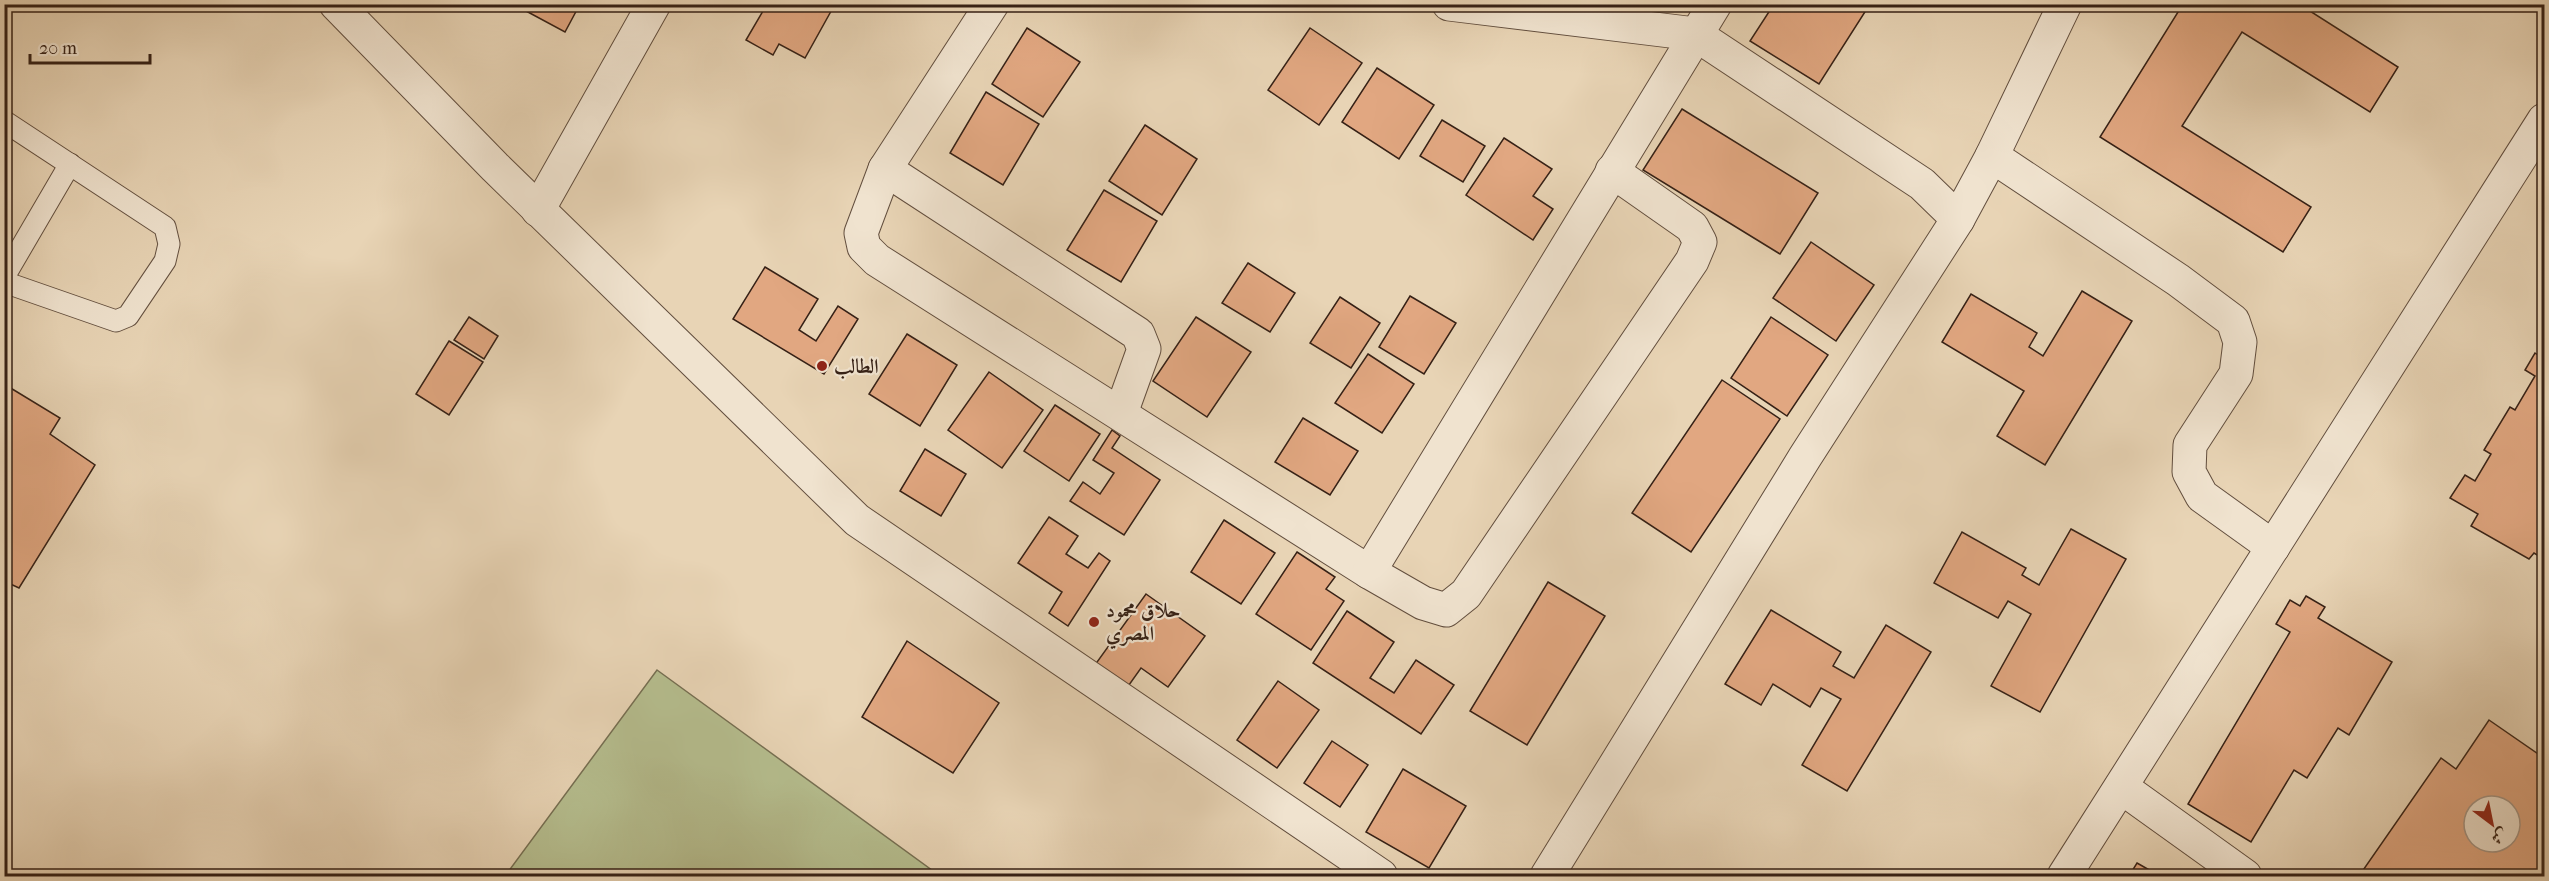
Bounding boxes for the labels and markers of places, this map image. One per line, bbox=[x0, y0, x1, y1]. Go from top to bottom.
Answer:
place label: الطالب bbox=[834, 355, 879, 379]
marker: الطالب bbox=[815, 359, 829, 373]
place label: حلاق محمود المصري bbox=[1106, 599, 1180, 650]
marker: حلاق محمود المصري bbox=[1087, 615, 1101, 629]

